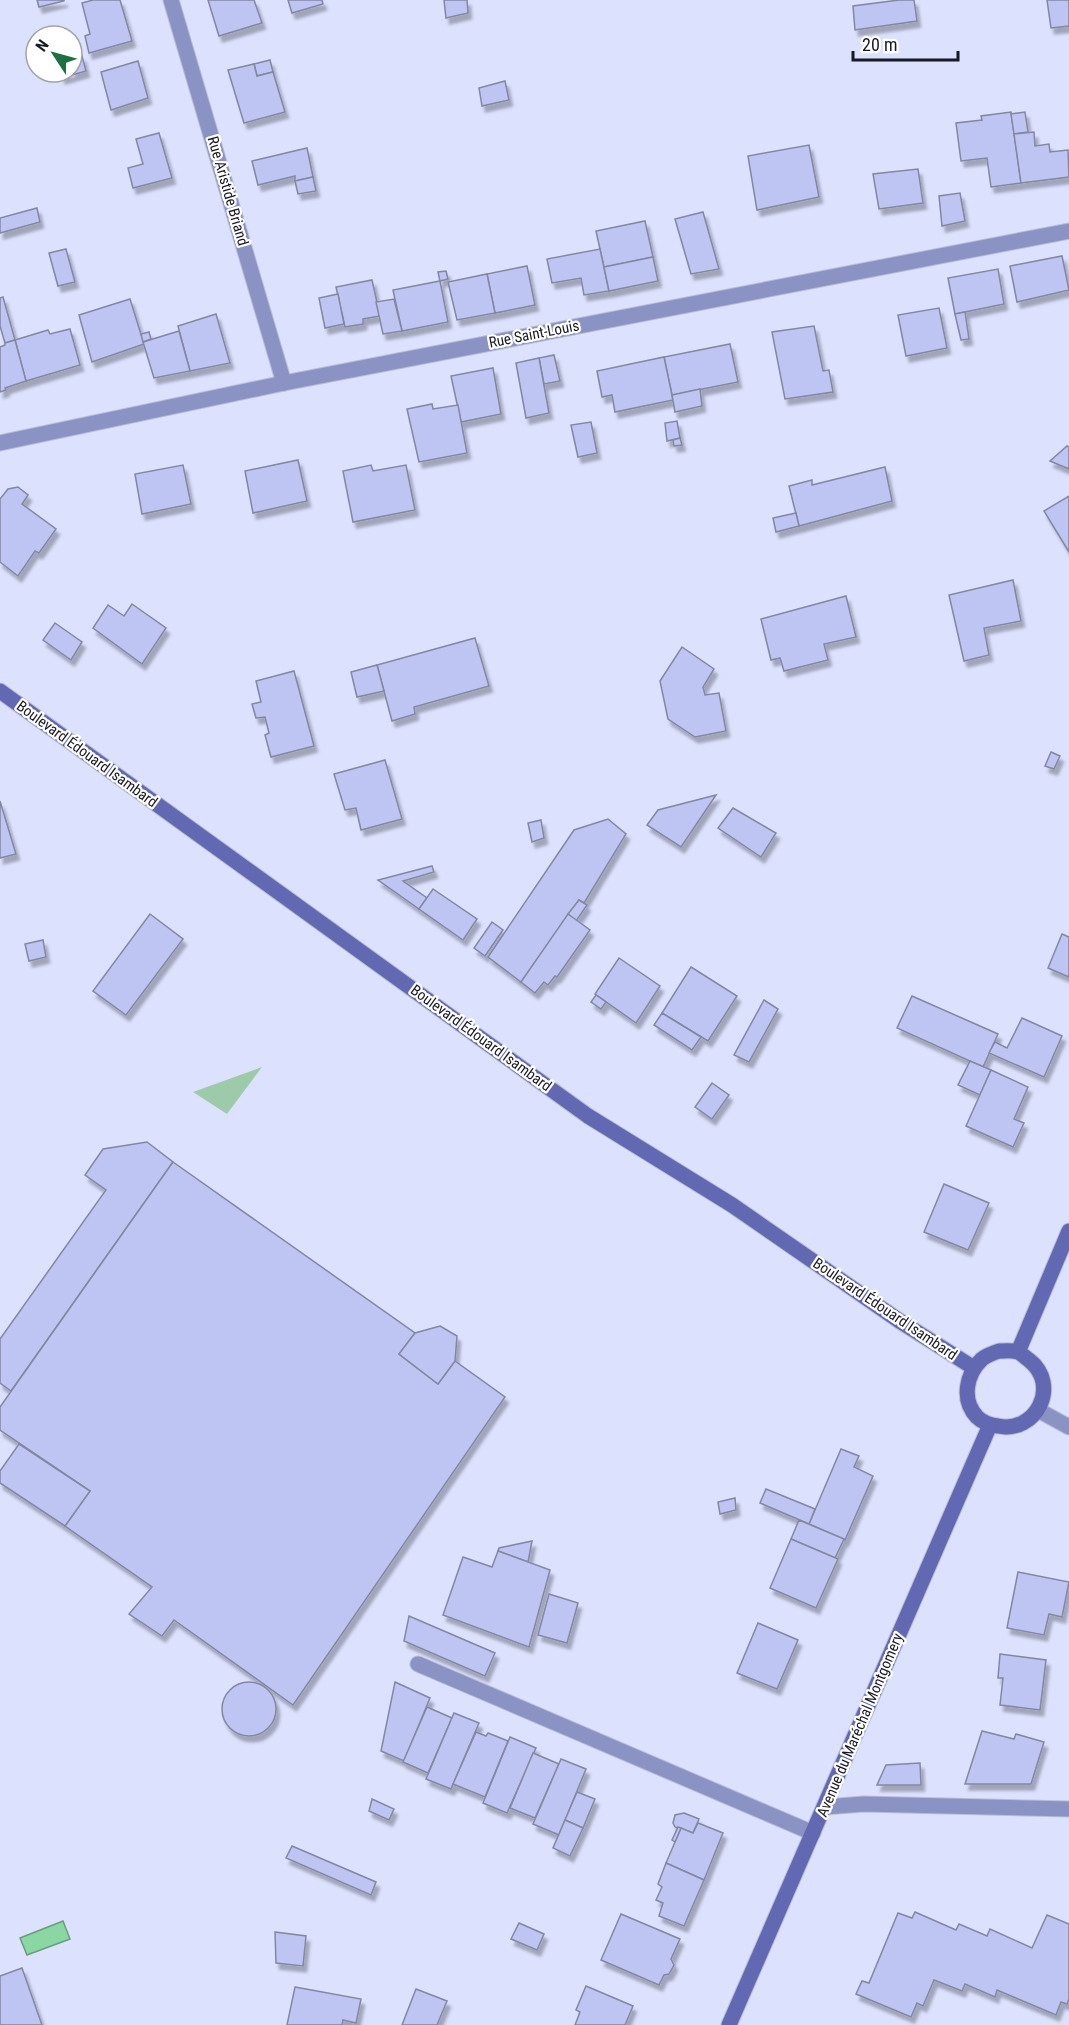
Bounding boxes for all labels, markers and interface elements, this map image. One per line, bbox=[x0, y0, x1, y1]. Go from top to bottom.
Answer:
north arrow bbox=[24, 24, 84, 84]
scale bar bbox=[853, 24, 958, 62]
text: 20 m bbox=[862, 34, 897, 55]
text: N bbox=[32, 36, 53, 55]
street label: Rue Aristide Briand bbox=[204, 134, 252, 248]
street label: Rue Saint-Louis bbox=[487, 316, 581, 352]
street label: Boulevard Édouard Isambard bbox=[13, 697, 161, 811]
street label: Boulevard Édouard Isambard bbox=[407, 981, 555, 1095]
street label: Boulevard Édouard Isambard bbox=[810, 1254, 960, 1364]
street label: Avenue du Maréchal Montgomery bbox=[813, 1630, 907, 1820]

